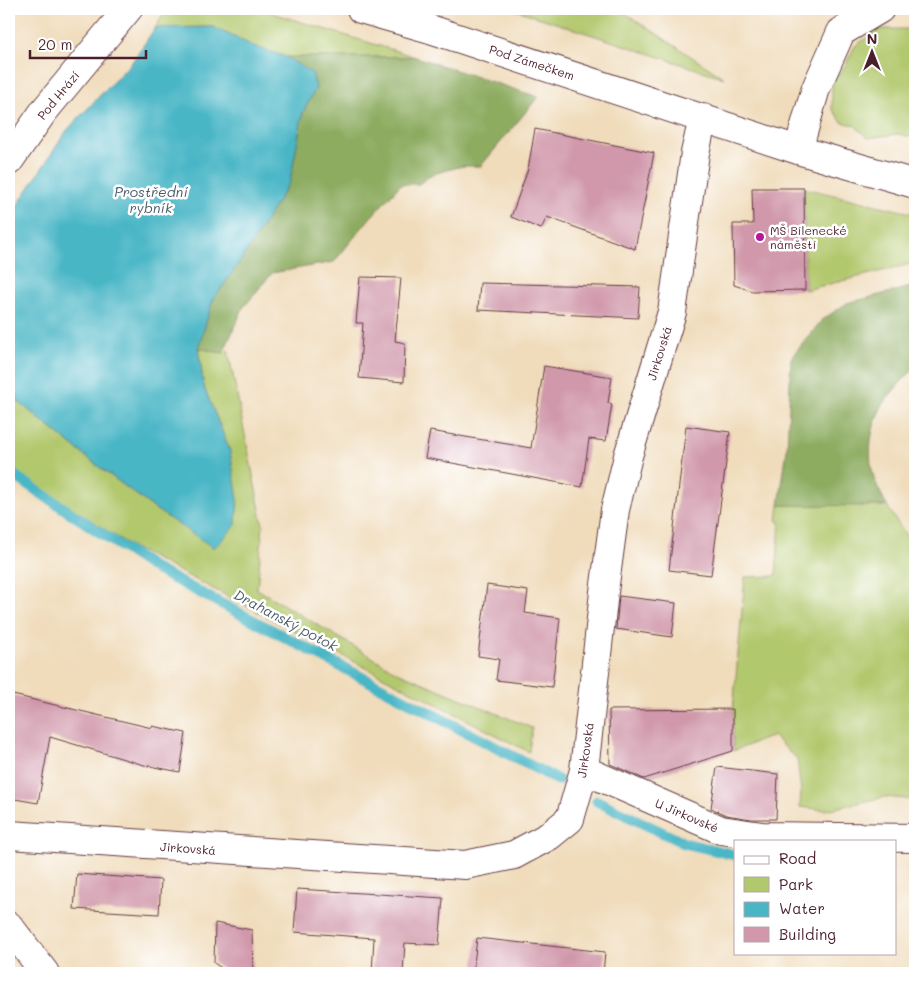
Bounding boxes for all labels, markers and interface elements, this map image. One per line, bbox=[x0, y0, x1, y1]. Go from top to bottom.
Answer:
scale bar bbox=[30, 28, 146, 60]
north arrow bbox=[846, 28, 896, 78]
text: N bbox=[867, 29, 877, 48]
text: 20 m bbox=[38, 34, 72, 54]
street label: Pod Zámečkem bbox=[487, 41, 577, 83]
street label: Pod Hrází bbox=[33, 67, 83, 123]
water label: Prostřední rybník bbox=[114, 182, 188, 217]
place label: MŠ Bílenecké náměstí bbox=[770, 222, 847, 252]
marker: MŠ Bílenecké náměstí bbox=[754, 231, 766, 243]
street label: Jirkovská bbox=[643, 324, 675, 382]
water label: Drahanský potok bbox=[231, 585, 342, 656]
street label: Jirkovská bbox=[573, 721, 597, 779]
street label: U Jirkovské bbox=[653, 794, 721, 836]
street label: Jirkovská bbox=[160, 838, 216, 858]
legend bbox=[734, 840, 896, 954]
text: Road bbox=[779, 848, 816, 868]
text: Park bbox=[779, 874, 813, 894]
text: Water bbox=[779, 898, 825, 918]
text: Building bbox=[779, 924, 836, 944]

